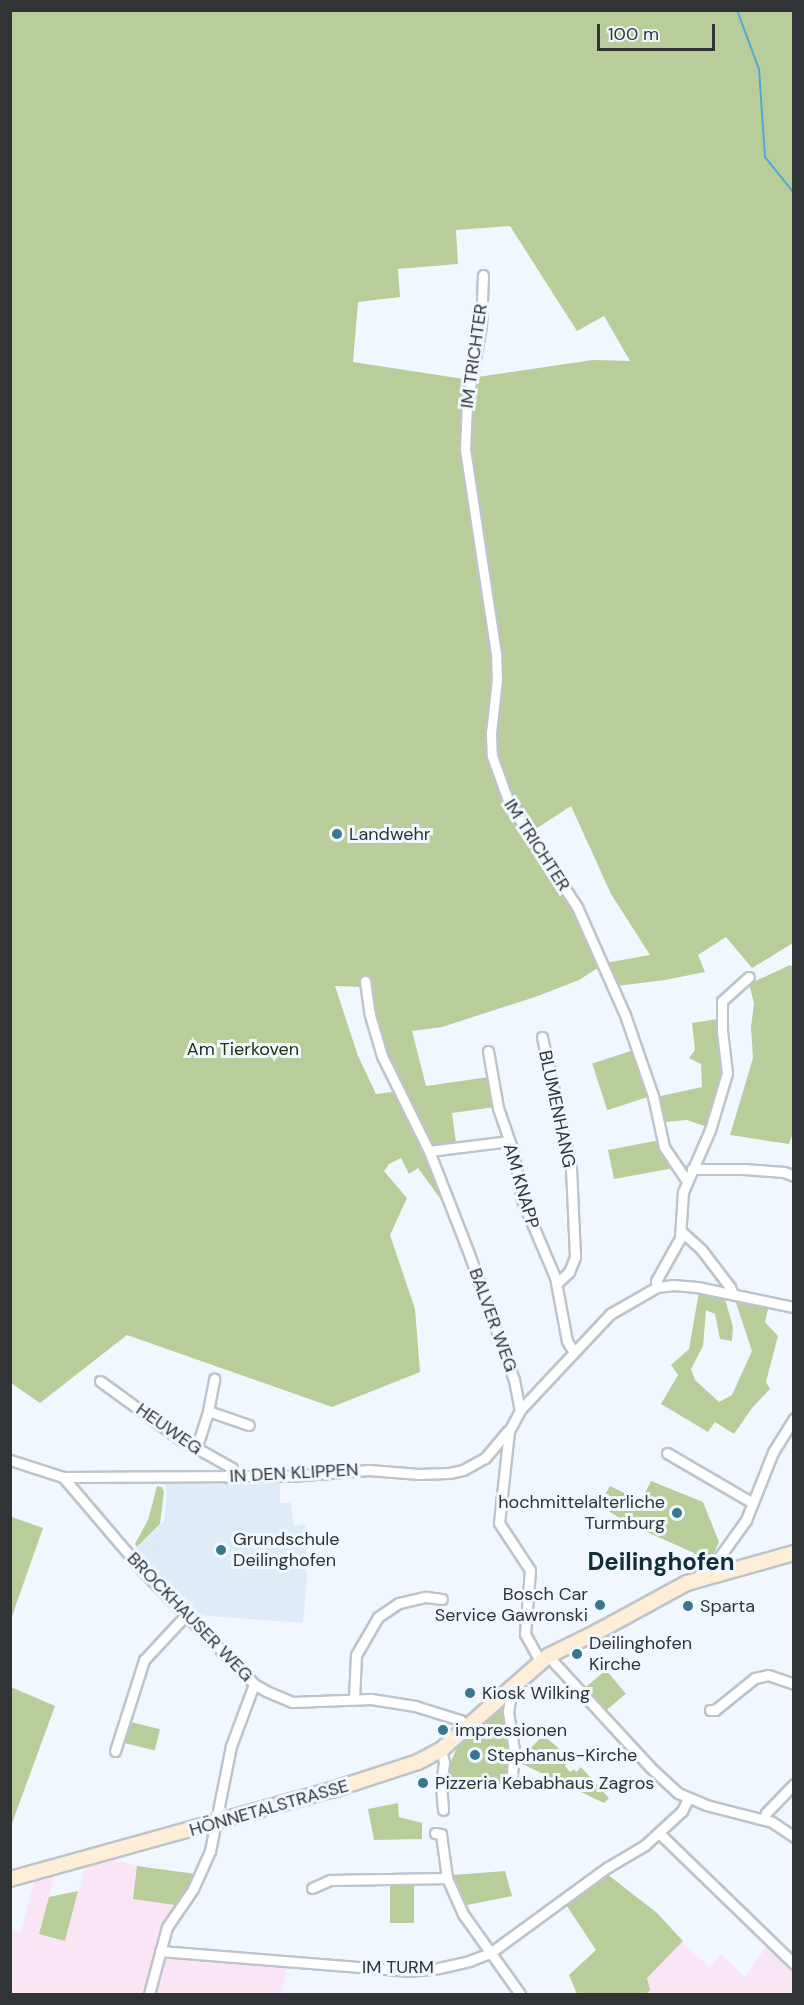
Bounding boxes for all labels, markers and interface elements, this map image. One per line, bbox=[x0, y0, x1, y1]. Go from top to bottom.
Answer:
scale bar bbox=[600, 12, 718, 50]
text: 100 m bbox=[608, 22, 659, 46]
street label: IM TRICHTER bbox=[456, 302, 492, 410]
street label: IM TRICHTER bbox=[499, 795, 575, 895]
place label: Landwehr bbox=[349, 823, 431, 845]
marker: Landwehr bbox=[330, 827, 344, 841]
park label: Am Tierkoven bbox=[187, 1038, 299, 1060]
street label: BLUMENHANG bbox=[534, 1048, 580, 1170]
street label: AM KNAPP bbox=[499, 1141, 543, 1231]
street label: BALVER WEG bbox=[464, 1265, 522, 1375]
street label: HEUWEG bbox=[132, 1399, 206, 1459]
street label: IN DEN KLIPPEN bbox=[229, 1459, 359, 1487]
place label: hochmittelalterliche Turmburg bbox=[498, 1492, 665, 1534]
marker: hochmittelalterliche Turmburg bbox=[670, 1506, 684, 1520]
place label: Grundschule Deilinghofen bbox=[233, 1529, 339, 1572]
marker: Grundschule Deilinghofen bbox=[214, 1543, 228, 1557]
street label: BROCKHAUSER WEG bbox=[123, 1548, 257, 1686]
district label: Deilinghofen bbox=[587, 1548, 735, 1576]
place label: Bosch Car Service Gawronski bbox=[435, 1584, 588, 1626]
place label: Sparta bbox=[700, 1595, 755, 1617]
marker: Bosch Car Service Gawronski bbox=[593, 1598, 607, 1612]
marker: Sparta bbox=[681, 1599, 695, 1613]
place label: Deilinghofen Kirche bbox=[589, 1633, 692, 1676]
marker: Deilinghofen Kirche bbox=[570, 1647, 584, 1661]
place label: Kiosk Wilking bbox=[482, 1682, 590, 1704]
marker: Kiosk Wilking bbox=[463, 1686, 477, 1700]
place label: impressionen bbox=[455, 1719, 567, 1741]
marker: impressionen bbox=[436, 1723, 450, 1737]
place label: Stephanus-Kirche bbox=[487, 1744, 637, 1766]
marker: Stephanus-Kirche bbox=[468, 1748, 482, 1762]
place label: Pizzeria Kebabhaus Zagros bbox=[435, 1772, 654, 1794]
street label: HÖNNETALSTRASSE bbox=[187, 1775, 351, 1841]
marker: Pizzeria Kebabhaus Zagros bbox=[416, 1776, 430, 1790]
street label: IM TURM bbox=[362, 1956, 434, 1978]

